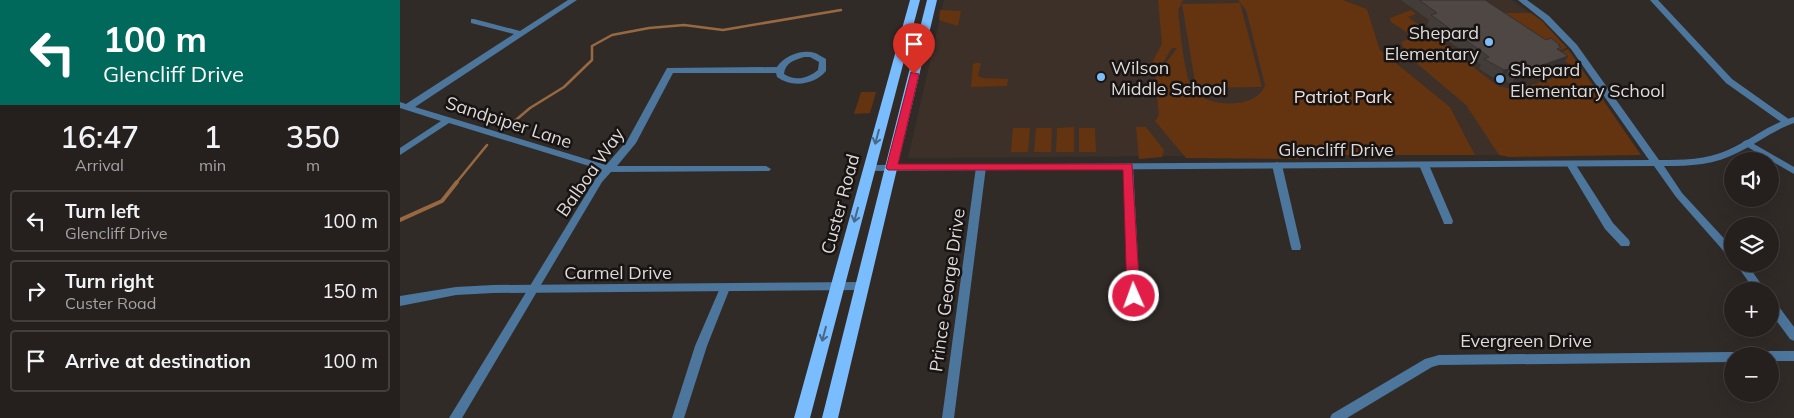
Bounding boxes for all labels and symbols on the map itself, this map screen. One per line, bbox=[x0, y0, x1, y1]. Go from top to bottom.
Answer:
place label: Shepard Elementary bbox=[1384, 21, 1479, 65]
pin bbox=[893, 23, 935, 74]
marker: Shepard Elementary bbox=[1483, 36, 1495, 48]
place label: Wilson Middle School bbox=[1111, 56, 1227, 100]
place label: Shepard Elementary School bbox=[1510, 58, 1665, 102]
marker: Wilson Middle School bbox=[1095, 71, 1107, 83]
marker: Shepard Elementary School bbox=[1494, 73, 1506, 85]
park label: Patriot Park bbox=[1294, 85, 1393, 108]
street label: Sandpiper Lane bbox=[443, 91, 575, 153]
street label: Balboa Way bbox=[551, 123, 629, 221]
one-way arrow bbox=[872, 129, 882, 145]
street label: Glencliff Drive bbox=[1278, 138, 1394, 161]
street label: Custer Road bbox=[816, 151, 864, 257]
one-way arrow bbox=[851, 207, 861, 223]
street label: Prince George Drive bbox=[924, 207, 970, 373]
street label: Carmel Drive bbox=[564, 261, 672, 284]
position arrow bbox=[1107, 269, 1159, 321]
one-way arrow bbox=[819, 325, 829, 341]
street label: Evergreen Drive bbox=[1460, 329, 1592, 352]

